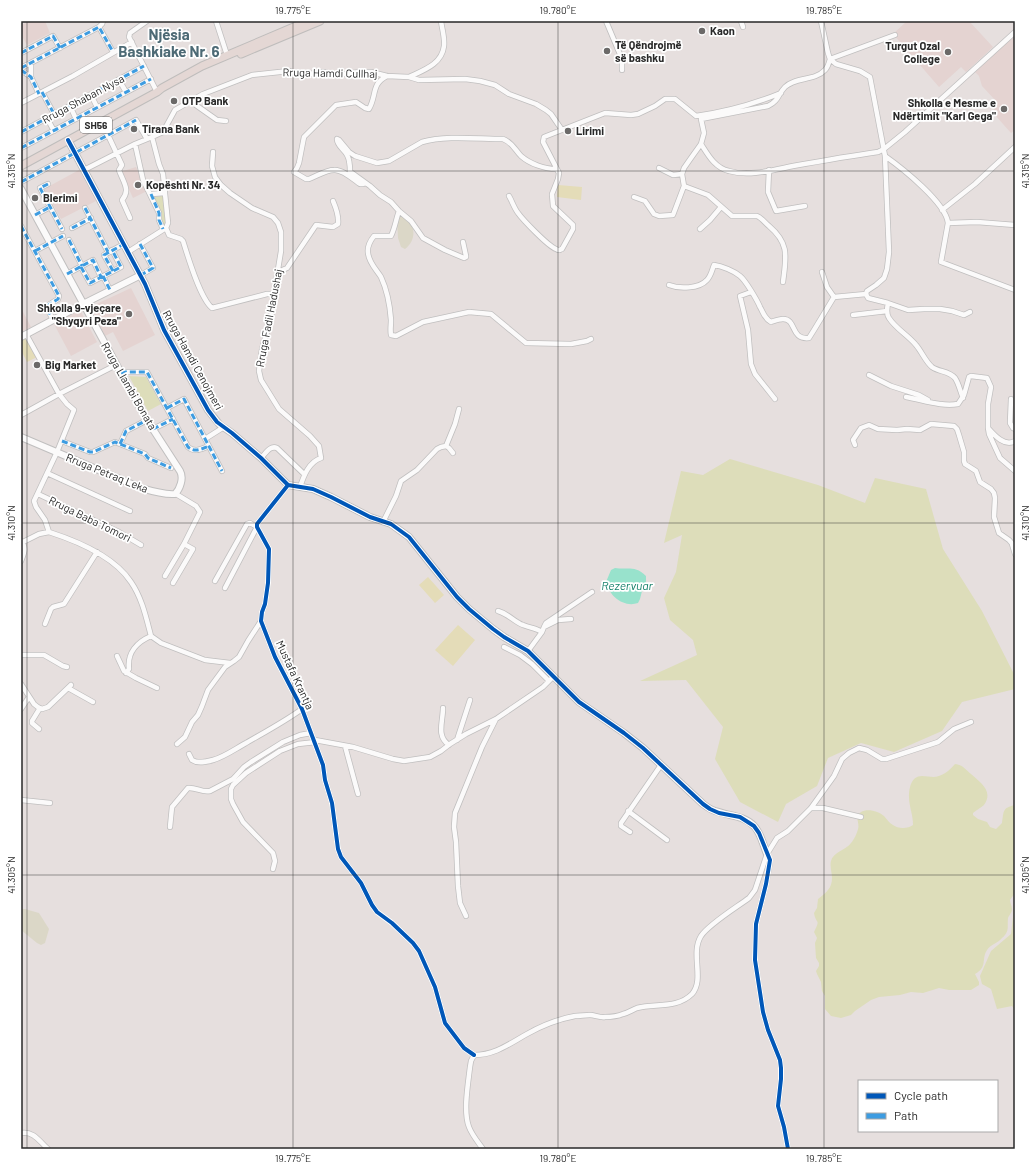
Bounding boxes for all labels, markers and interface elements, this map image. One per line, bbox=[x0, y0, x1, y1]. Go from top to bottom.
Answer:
text: 19.775°E bbox=[275, 4, 311, 16]
text: 19.780°E bbox=[540, 4, 576, 16]
text: 19.785°E bbox=[806, 4, 842, 16]
place label: Kaon bbox=[710, 24, 735, 37]
district label: Njësia Bashkiake Nr. 6 bbox=[118, 25, 220, 60]
marker: Kaon bbox=[697, 26, 707, 36]
place label: Të Qëndrojmë së bashku bbox=[615, 38, 682, 64]
place label: Turgut Ozal College bbox=[885, 39, 940, 65]
marker: Të Qëndrojmë së bashku bbox=[602, 46, 612, 56]
marker: Turgut Ozal College bbox=[943, 47, 953, 57]
street label: Rruga Hamdi Cullhaj bbox=[282, 65, 378, 80]
street label: Rruga Shaban Nysa bbox=[39, 71, 126, 126]
place label: OTP Bank bbox=[182, 94, 229, 107]
marker: OTP Bank bbox=[169, 96, 179, 106]
place label: Shkolla e Mesme e Ndërtimit "Karl Gega" bbox=[893, 96, 996, 122]
marker: Shkolla e Mesme e Ndërtimit "Karl Gega" bbox=[999, 104, 1009, 114]
road number: SH56 bbox=[80, 117, 112, 133]
place label: Tirana Bank bbox=[142, 122, 200, 135]
marker: Tirana Bank bbox=[129, 124, 139, 134]
place label: Lirimi bbox=[576, 124, 604, 137]
marker: Lirimi bbox=[563, 126, 573, 136]
text: 41.315°N bbox=[5, 153, 17, 189]
text: 41.315°N bbox=[1019, 153, 1031, 189]
place label: Kopështi Nr. 34 bbox=[146, 178, 221, 191]
marker: Kopështi Nr. 34 bbox=[133, 180, 143, 190]
place label: Blerimi bbox=[43, 191, 78, 204]
marker: Blerimi bbox=[30, 193, 40, 203]
street label: Rruga Fadil Hadushaj bbox=[253, 268, 284, 368]
place label: Shkolla 9-vjeçare "Shyqyri Peza" bbox=[37, 301, 121, 327]
street label: Rruga Hamdi Cenojmeri bbox=[161, 308, 226, 412]
marker: Shkolla 9-vjeçare "Shyqyri Peza" bbox=[124, 309, 134, 319]
street label: Rruga Llambi Bonata bbox=[99, 340, 160, 432]
place label: Big Market bbox=[45, 358, 96, 371]
marker: Big Market bbox=[32, 360, 42, 370]
street label: Rruga Petraq Leka bbox=[64, 450, 150, 495]
street label: Rruga Baba Tomori bbox=[47, 493, 134, 544]
text: 41.310°N bbox=[5, 505, 17, 541]
text: 41.310°N bbox=[1019, 505, 1031, 541]
water label: Rezervuar bbox=[601, 578, 654, 592]
street label: Mustafa Krantja bbox=[274, 638, 317, 711]
text: 41.305°N bbox=[5, 856, 17, 894]
text: 41.305°N bbox=[1019, 856, 1031, 894]
legend bbox=[858, 1080, 998, 1132]
text: Cycle path bbox=[894, 1088, 948, 1102]
text: Path bbox=[894, 1108, 918, 1122]
text: 19.775°E bbox=[275, 1152, 311, 1164]
text: 19.780°E bbox=[540, 1152, 576, 1164]
text: 19.785°E bbox=[806, 1152, 842, 1164]

